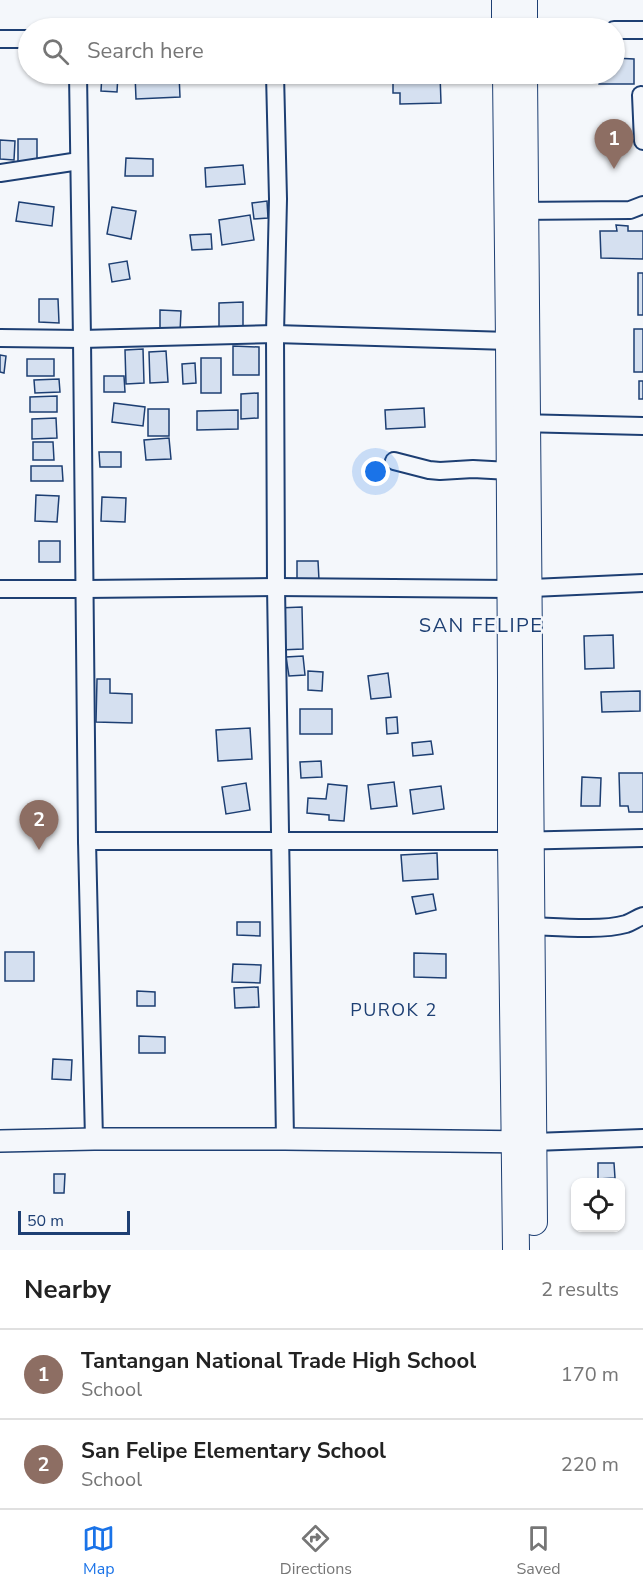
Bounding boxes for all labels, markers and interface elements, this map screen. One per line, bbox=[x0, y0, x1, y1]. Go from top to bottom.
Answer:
search box bbox=[18, 18, 625, 84]
icon: search bbox=[39, 35, 72, 68]
text: Search here bbox=[87, 36, 204, 66]
pin: 1 bbox=[594, 120, 634, 169]
your location bbox=[361, 457, 390, 486]
district label: SAN FELIPE bbox=[419, 612, 543, 639]
pin: 2 bbox=[20, 800, 58, 850]
district label: PUROK 2 bbox=[350, 998, 438, 1022]
map controls bbox=[571, 1178, 625, 1232]
button: locate bbox=[571, 1178, 625, 1232]
scale bar bbox=[18, 1208, 130, 1236]
text: 50 m bbox=[27, 1210, 64, 1232]
text: Nearby bbox=[24, 1272, 111, 1307]
text: 2 results bbox=[541, 1276, 619, 1303]
text: Tantangan National Trade High School bbox=[81, 1346, 476, 1376]
text: 1 bbox=[38, 1361, 50, 1388]
text: 170 m bbox=[561, 1361, 619, 1388]
text: School bbox=[81, 1376, 142, 1403]
text: San Felipe Elementary School bbox=[81, 1436, 386, 1466]
text: 2 bbox=[38, 1451, 50, 1478]
text: 220 m bbox=[561, 1451, 619, 1478]
text: School bbox=[81, 1466, 142, 1493]
tab: Map bbox=[82, 1522, 115, 1580]
tab: Directions bbox=[280, 1522, 352, 1580]
tab: Saved bbox=[517, 1522, 561, 1580]

